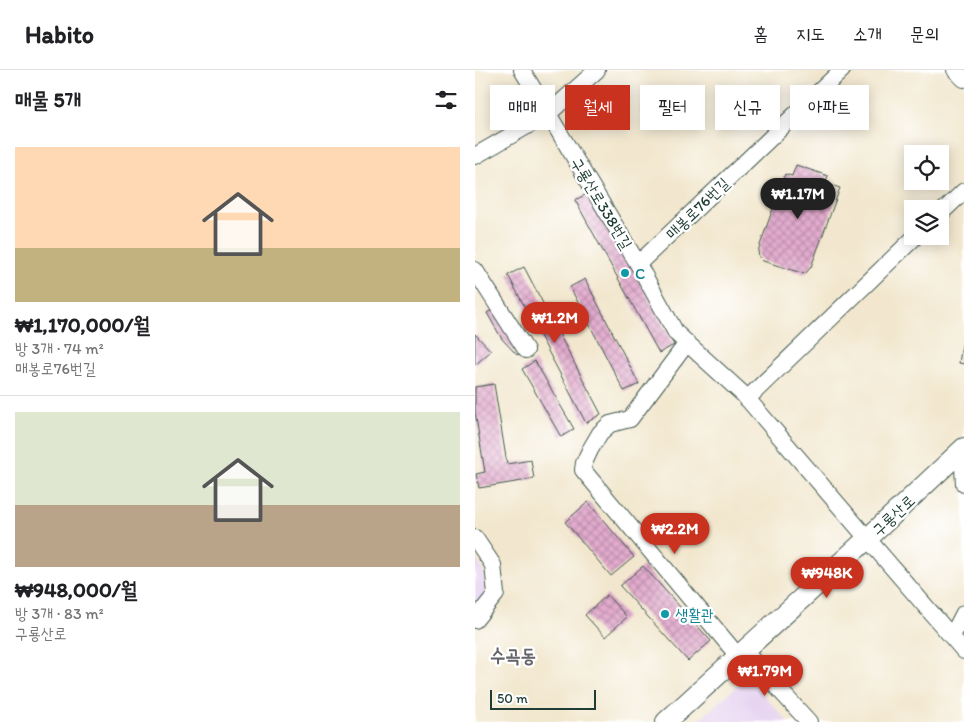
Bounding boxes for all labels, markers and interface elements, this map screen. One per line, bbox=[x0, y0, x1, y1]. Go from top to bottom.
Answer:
text: Habito bbox=[25, 20, 94, 49]
text: 홈 bbox=[754, 23, 768, 45]
text: 지도 bbox=[796, 23, 825, 45]
text: 소개 bbox=[853, 23, 882, 45]
text: 문의 bbox=[910, 23, 939, 45]
chip: 매매 bbox=[490, 85, 555, 130]
chip: 월세 bbox=[565, 85, 630, 130]
chip: 필터 bbox=[640, 85, 705, 130]
chip: 신규 bbox=[715, 85, 780, 130]
chip: 아파트 bbox=[790, 85, 869, 130]
icon: filters bbox=[432, 86, 460, 114]
text: 매물 5개 bbox=[15, 87, 81, 112]
map controls bbox=[904, 145, 949, 245]
button: locate bbox=[904, 145, 949, 190]
street label: 구룡산로338번길 bbox=[567, 154, 636, 253]
street label: 매봉로76번길 bbox=[662, 173, 733, 243]
pin: ₩1.17M bbox=[757, 178, 839, 220]
icon: home bbox=[193, 179, 283, 269]
text: ₩1.17M bbox=[772, 184, 824, 203]
button: layers bbox=[904, 200, 949, 245]
place label: C bbox=[635, 264, 645, 283]
marker: C bbox=[619, 267, 631, 279]
pin: ₩1.2M bbox=[520, 302, 590, 344]
text: ₩1.2M bbox=[532, 308, 578, 327]
text: ₩1,170,000/월 bbox=[15, 312, 150, 337]
text: 방 3개 · 74 m² bbox=[15, 339, 104, 358]
text: 매봉로76번길 bbox=[15, 359, 96, 378]
icon: home bbox=[193, 445, 283, 535]
street label: 구룡산로 bbox=[868, 491, 919, 540]
pin: ₩2.2M bbox=[640, 512, 710, 555]
text: ₩2.2M bbox=[651, 519, 699, 538]
pin: ₩948K bbox=[792, 556, 862, 599]
text: ₩948K bbox=[802, 563, 852, 582]
text: ₩948,000/월 bbox=[15, 577, 138, 602]
text: 방 3개 · 83 m² bbox=[15, 604, 104, 623]
place label: 생활관 bbox=[675, 605, 714, 624]
marker: 생활관 bbox=[659, 608, 671, 620]
text: 구룡산로 bbox=[15, 624, 67, 643]
district label: 수곡동 bbox=[490, 644, 536, 667]
pin: ₩1.79M bbox=[724, 654, 806, 697]
text: ₩1.79M bbox=[738, 661, 792, 680]
scale bar bbox=[490, 687, 596, 710]
text: 50 m bbox=[497, 690, 528, 707]

